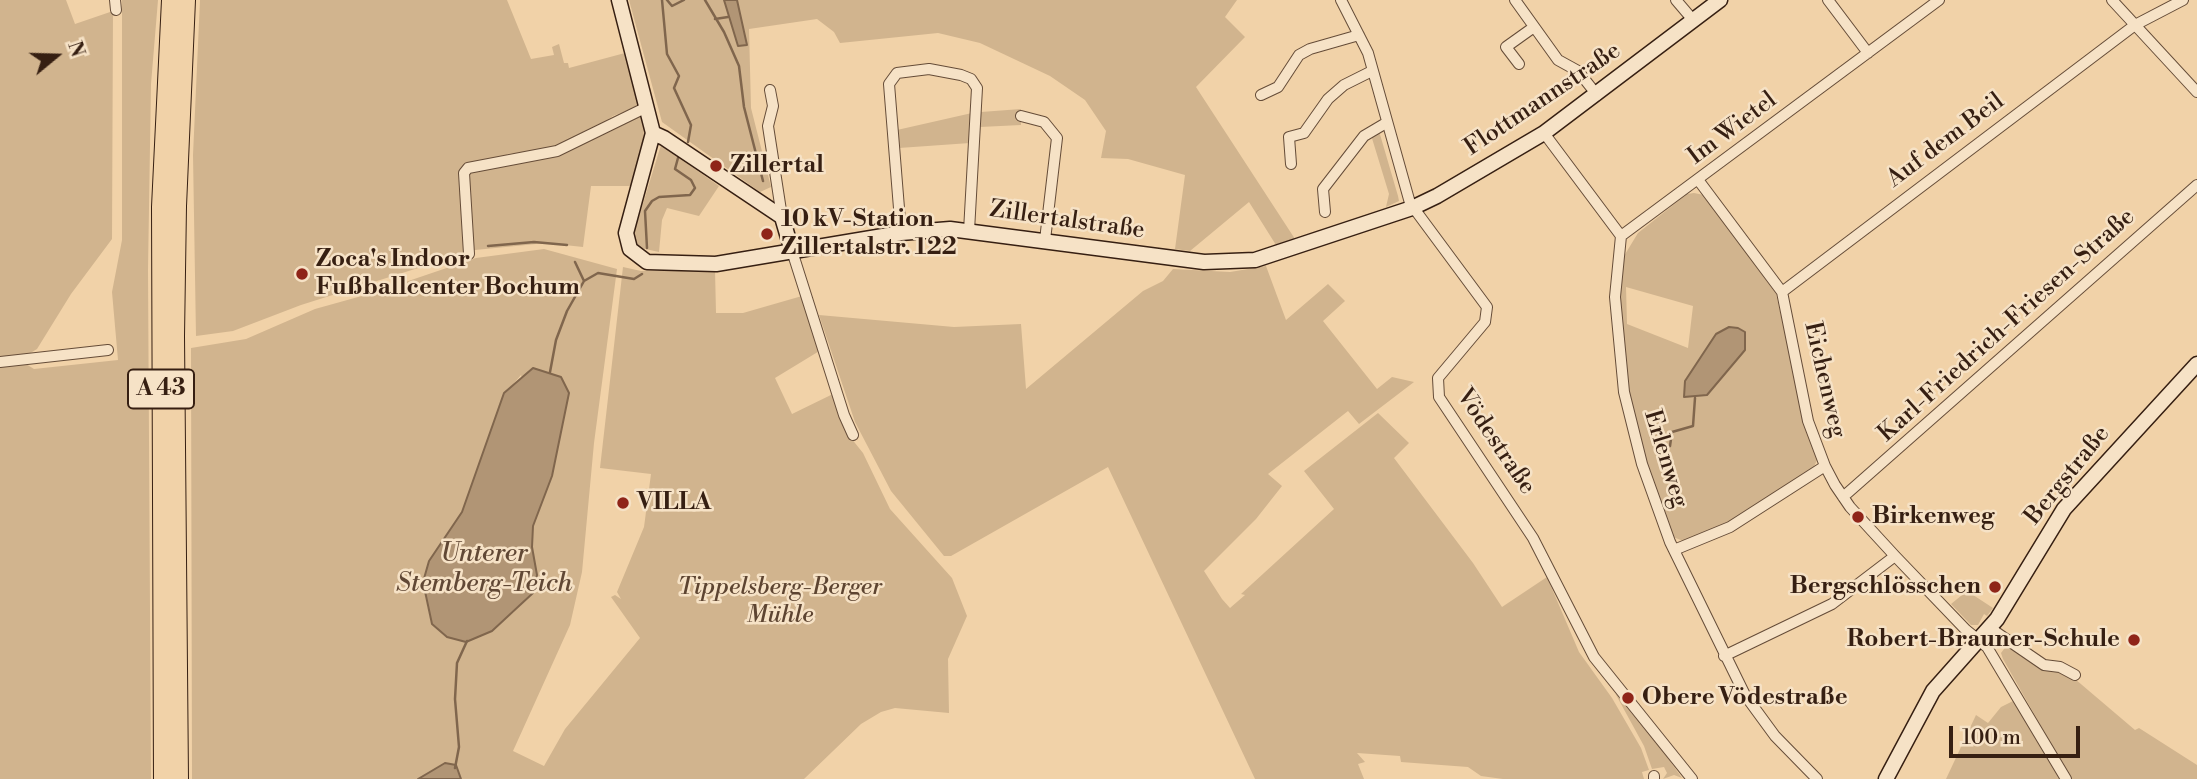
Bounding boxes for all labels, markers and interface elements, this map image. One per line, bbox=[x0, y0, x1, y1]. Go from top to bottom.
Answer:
north arrow bbox=[21, 21, 91, 91]
street label: Flottmannstraße bbox=[1459, 37, 1627, 163]
text: N bbox=[62, 38, 90, 60]
street label: Im Wietel bbox=[1683, 86, 1783, 172]
street label: Auf dem Beil bbox=[1882, 88, 2010, 194]
place label: Zillertal bbox=[730, 152, 824, 180]
marker: Zillertal bbox=[708, 158, 724, 174]
street label: Zillertalstraße bbox=[988, 196, 1146, 246]
street label: Karl-Friedrich-Friesen-Straße bbox=[1873, 203, 2141, 449]
place label: 10 kV-Station Zillertalstr. 122 bbox=[781, 206, 957, 262]
marker: 10 kV-Station Zillertalstr. 122 bbox=[759, 226, 775, 242]
place label: Zoca's Indoor Fußballcenter Bochum bbox=[316, 246, 580, 302]
marker: Zoca's Indoor Fußballcenter Bochum bbox=[294, 266, 310, 282]
street label: Eichenweg bbox=[1797, 319, 1851, 441]
road number: A 43 bbox=[128, 370, 194, 408]
street label: Vödestraße bbox=[1449, 384, 1541, 500]
street label: Erlenweg bbox=[1636, 406, 1694, 512]
street label: Bergstraße bbox=[2019, 421, 2117, 531]
place label: VILLA bbox=[637, 489, 711, 517]
marker: VILLA bbox=[615, 495, 631, 511]
place label: Birkenweg bbox=[1872, 503, 1994, 531]
marker: Birkenweg bbox=[1850, 509, 1866, 525]
water label: Unterer Stemberg-Teich bbox=[396, 539, 572, 600]
place label: Bergschlösschen bbox=[1790, 573, 1981, 601]
park label: Tippelsberg-Berger Mühle bbox=[678, 574, 882, 630]
marker: Bergschlösschen bbox=[1987, 579, 2003, 595]
place label: Robert-Brauner-Schule bbox=[1847, 626, 2120, 654]
marker: Robert-Brauner-Schule bbox=[2126, 632, 2142, 648]
place label: Obere Vödestraße bbox=[1642, 684, 1848, 712]
marker: Obere Vödestraße bbox=[1620, 690, 1636, 706]
scale bar bbox=[1952, 712, 2083, 756]
text: 100 m bbox=[1962, 725, 2021, 751]

